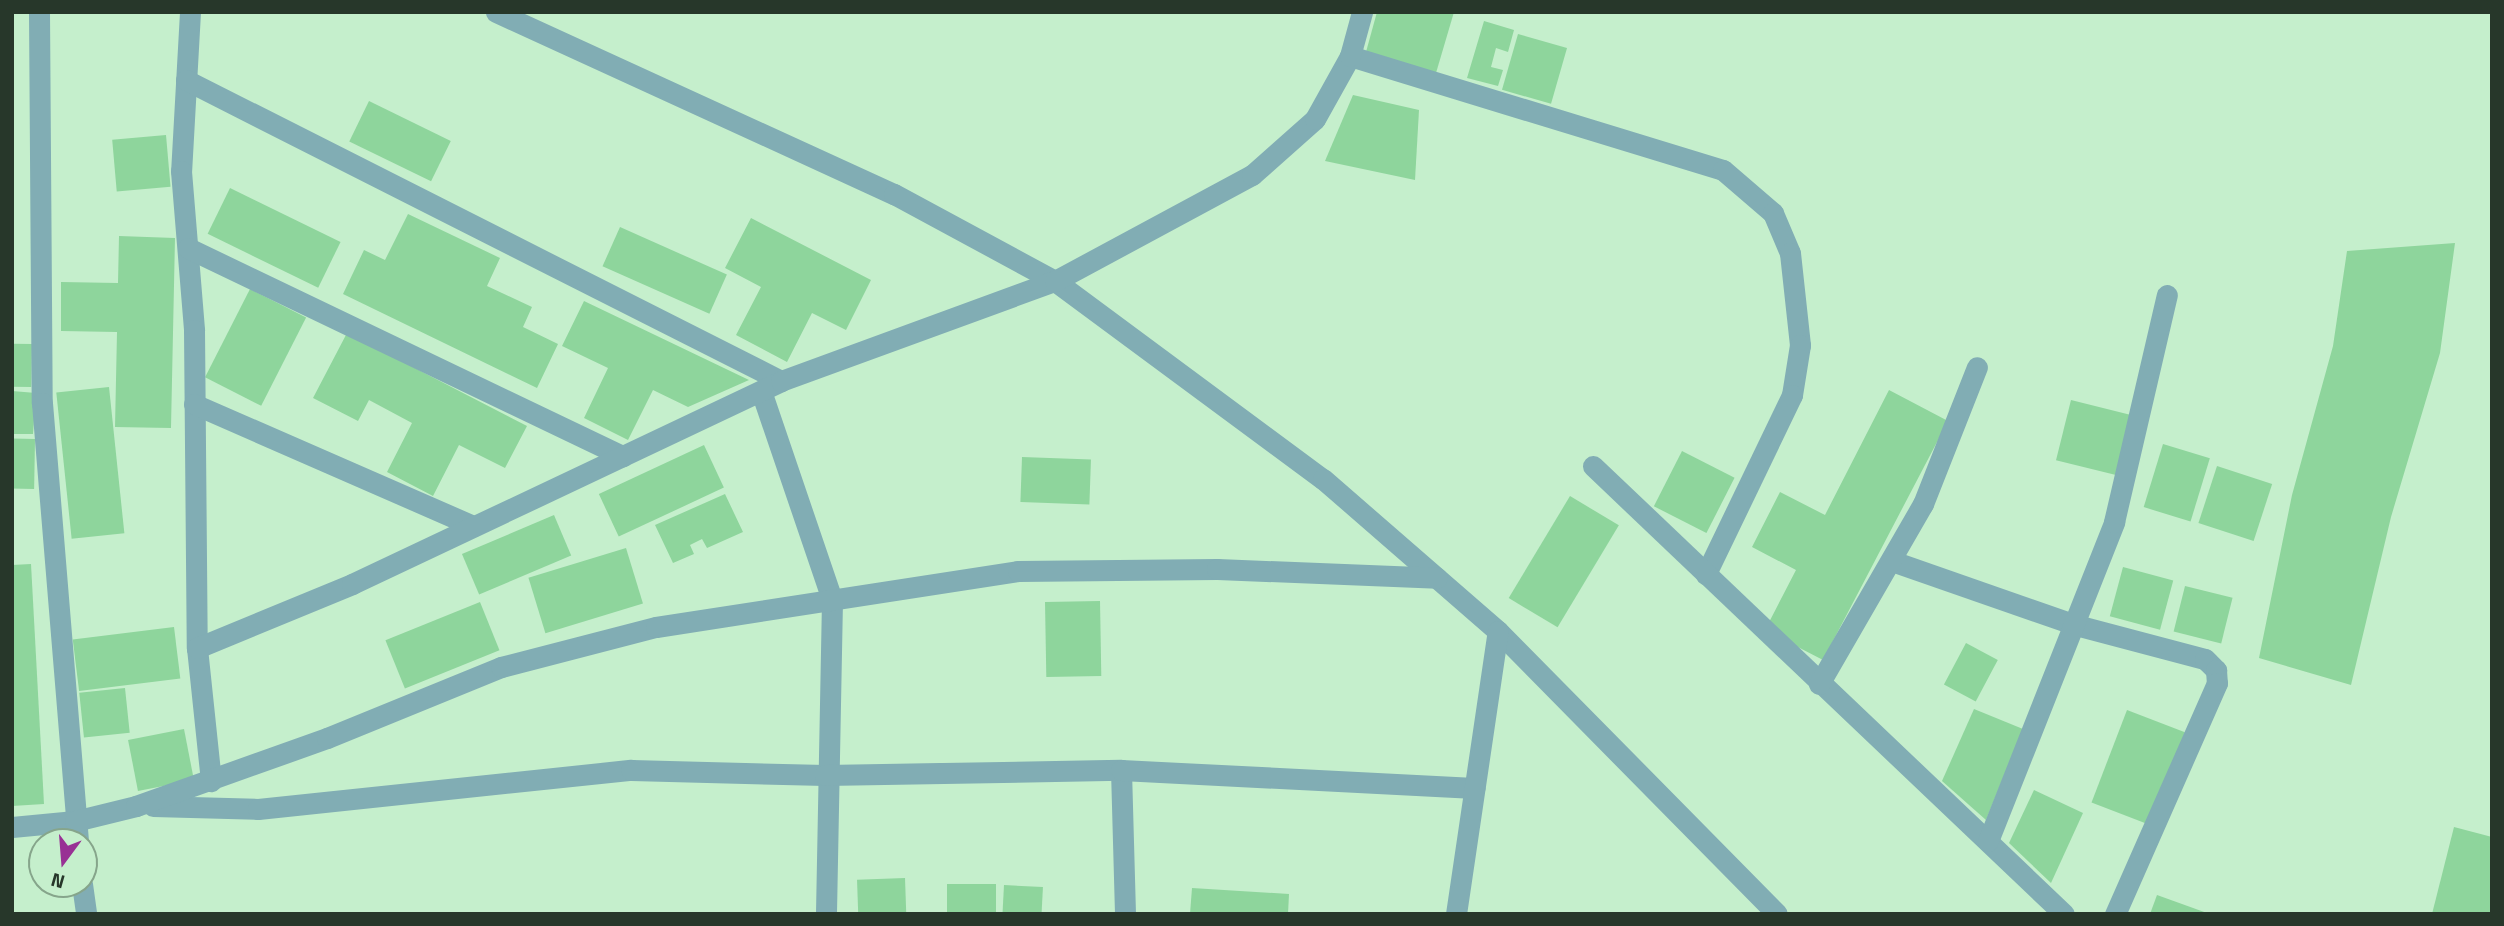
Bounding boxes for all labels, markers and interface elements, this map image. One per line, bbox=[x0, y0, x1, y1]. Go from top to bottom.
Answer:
north arrow bbox=[28, 828, 98, 898]
text: N bbox=[47, 866, 68, 898]

